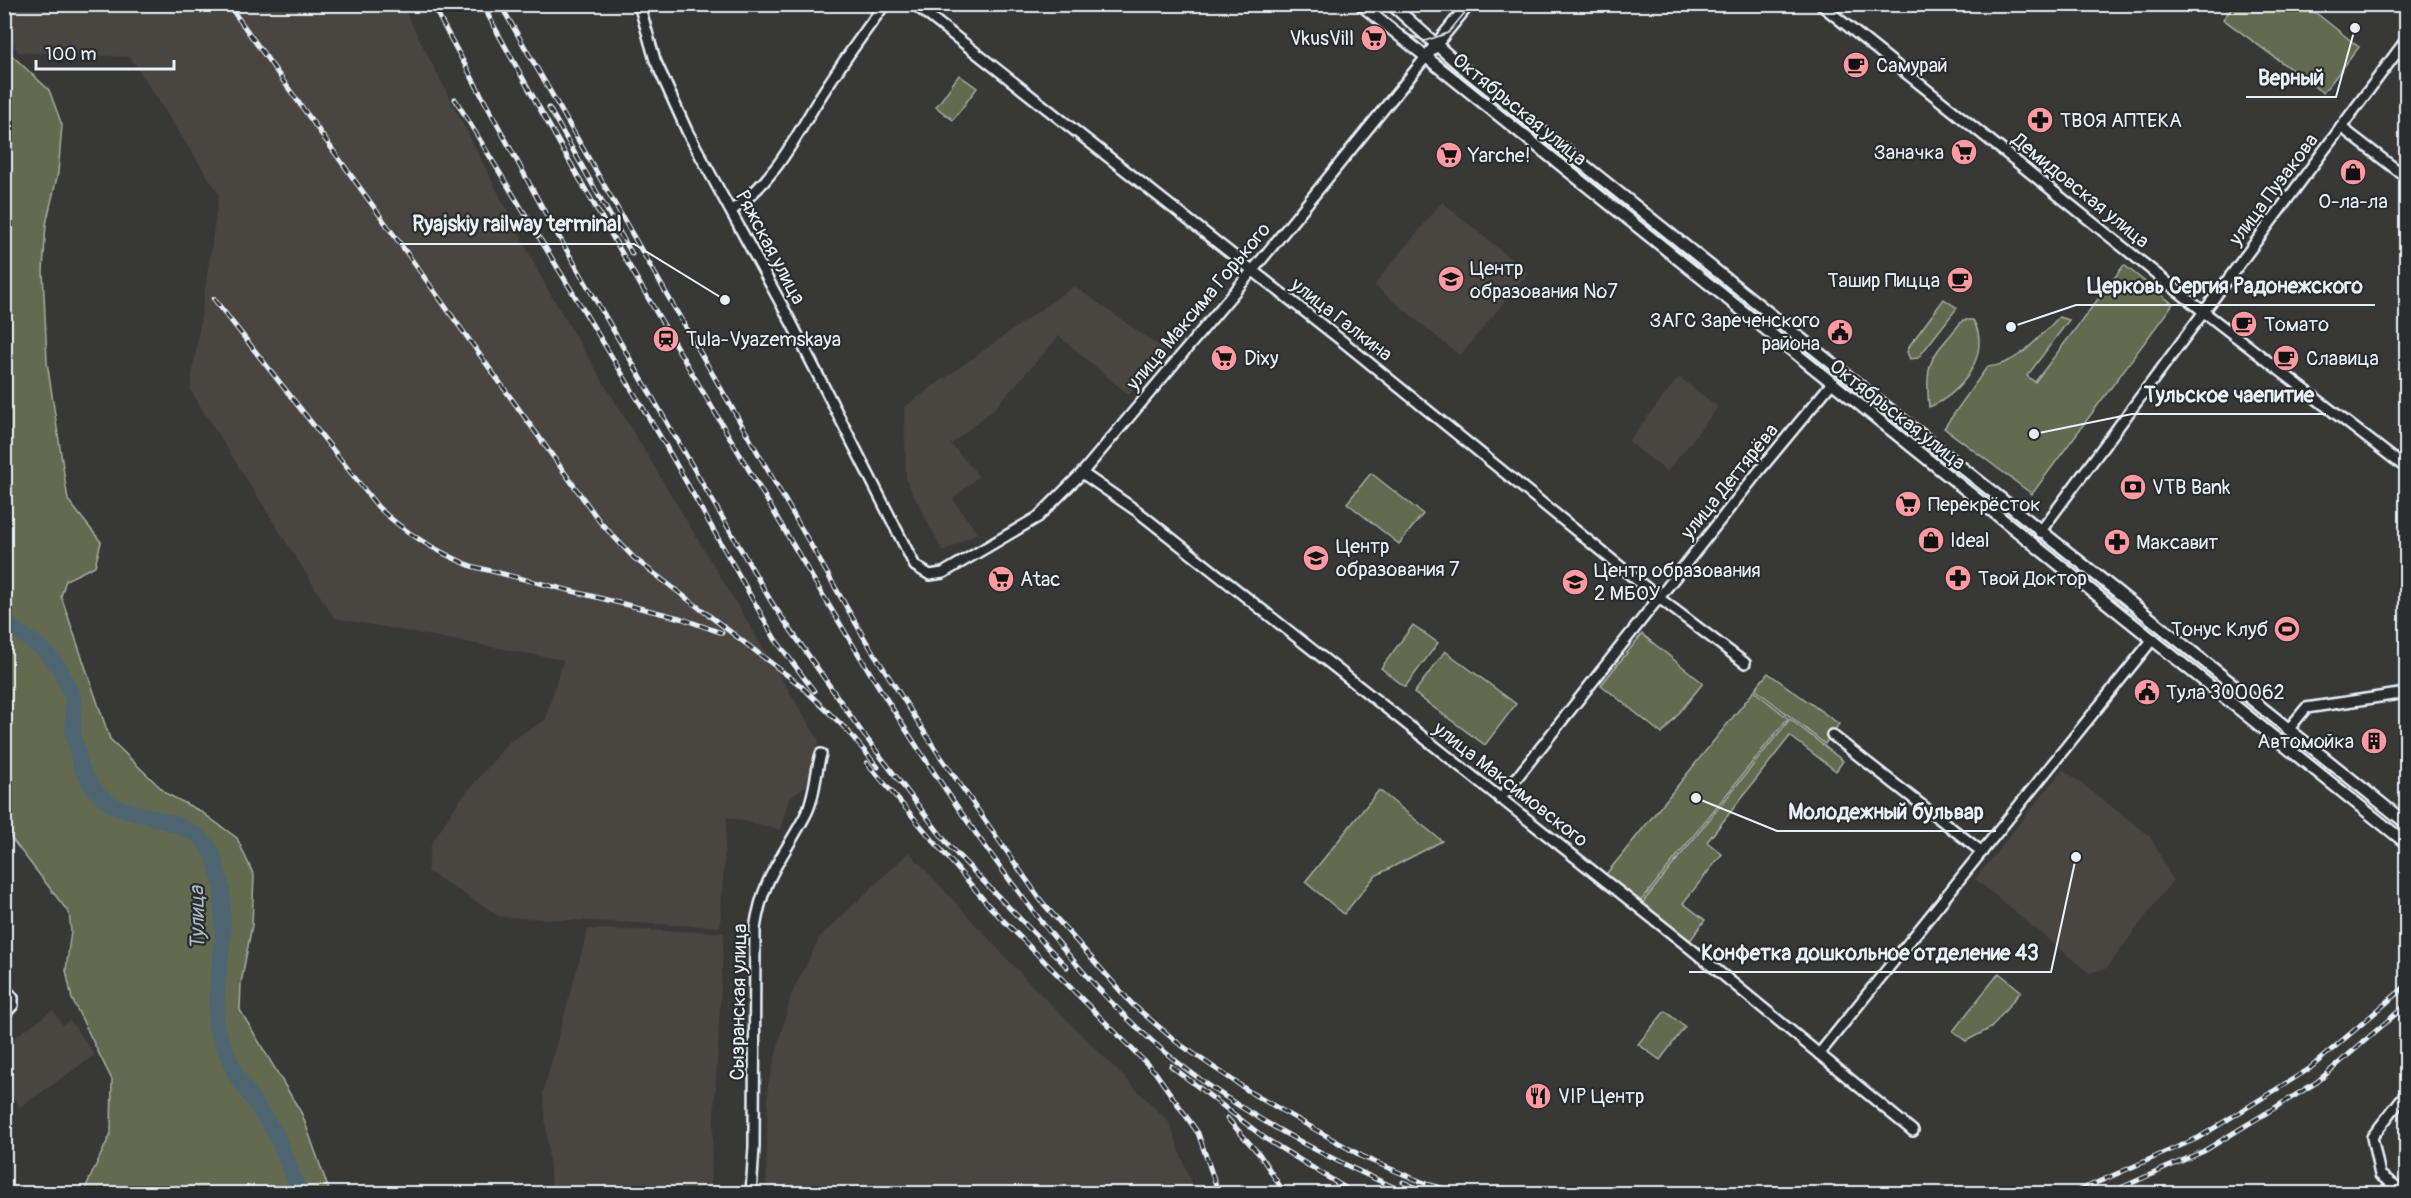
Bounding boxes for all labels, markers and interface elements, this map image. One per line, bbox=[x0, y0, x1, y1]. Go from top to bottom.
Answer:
supermarket icon: VkusVill bbox=[1359, 23, 1389, 53]
place label: VkusVill bbox=[1290, 26, 1354, 51]
scale bar bbox=[36, 33, 174, 71]
text: 100 m bbox=[45, 43, 97, 66]
street label: Октябрьская улица bbox=[1447, 47, 1592, 171]
cafe icon: Самурай bbox=[1841, 50, 1871, 80]
place label: Самурай bbox=[1876, 53, 1948, 78]
callout: Верный bbox=[2246, 58, 2336, 97]
text: Верный bbox=[2258, 65, 2324, 92]
pharmacy icon: ТВОЯ АПТЕКА bbox=[2025, 105, 2055, 135]
place label: ТВОЯ АПТЕКА bbox=[2060, 108, 2182, 133]
street label: Демидовская улица bbox=[2006, 127, 2155, 254]
street label: улица Пузакова bbox=[2223, 128, 2324, 251]
supermarket icon: Заначка bbox=[1949, 137, 1979, 167]
supermarket icon: Yarche! bbox=[1434, 140, 1464, 170]
place label: Заначка bbox=[1874, 140, 1944, 165]
place label: Yarche! bbox=[1467, 143, 1530, 168]
shop icon: О-ла-ла bbox=[2338, 157, 2368, 187]
street label: Ряжская улица bbox=[730, 186, 811, 308]
place label: О-ла-ла bbox=[2318, 189, 2388, 214]
callout: Ryajskiy railway terminal bbox=[400, 205, 634, 244]
text: Ryajskiy railway terminal bbox=[412, 211, 622, 238]
street label: улица Максима Горького bbox=[1120, 217, 1276, 396]
place label: Центр образования №7 bbox=[1470, 256, 1618, 304]
school or university icon: Центр образования №7 bbox=[1436, 264, 1466, 294]
cafe icon: Ташир Пицца bbox=[1945, 265, 1975, 295]
callout: Церковь Сергия Радонежского bbox=[2076, 266, 2375, 305]
place label: Ташир Пицца bbox=[1827, 268, 1940, 293]
street label: улица Галкина bbox=[1285, 271, 1397, 367]
text: Церковь Сергия Радонежского bbox=[2087, 273, 2364, 300]
place label: ЗАГС Зареченского района bbox=[1649, 308, 1820, 356]
cafe icon: Томато bbox=[2229, 309, 2259, 339]
place label: Томато bbox=[2264, 312, 2329, 337]
public building icon: ЗАГС Зареченского района bbox=[1825, 317, 1855, 347]
station icon: Tula-Vyazemskaya bbox=[651, 324, 681, 354]
place label: Tula-Vyazemskaya bbox=[686, 327, 841, 352]
supermarket icon: Dixy bbox=[1209, 343, 1239, 373]
cafe icon: Славица bbox=[2271, 343, 2301, 373]
place label: Dixy bbox=[1244, 346, 1279, 371]
place label: Славица bbox=[2306, 346, 2379, 371]
street label: Октябрьская улица bbox=[1825, 353, 1971, 475]
callout: Тульское чаепитие bbox=[2132, 375, 2326, 414]
text: Тульское чаепитие bbox=[2143, 382, 2315, 409]
street label: улица Дегтярёва bbox=[1674, 418, 1784, 545]
bank icon: VTB Bank bbox=[2118, 472, 2148, 502]
place label: VTB Bank bbox=[2152, 475, 2231, 500]
supermarket icon: Перекрёсток bbox=[1893, 489, 1923, 519]
place label: Перекрёсток bbox=[1928, 492, 2041, 517]
shop icon: Ideal bbox=[1916, 525, 1946, 555]
pharmacy icon: Максавит bbox=[2102, 527, 2132, 557]
place label: Ideal bbox=[1950, 528, 1990, 553]
place label: Максавит bbox=[2136, 530, 2218, 555]
place label: Центр образования 7 bbox=[1336, 534, 1460, 582]
school or university icon: Центр образования 7 bbox=[1301, 543, 1331, 573]
place label: Центр образования 2 МБОУ bbox=[1594, 558, 1761, 606]
pharmacy icon: Твой Доктор bbox=[1943, 563, 1973, 593]
supermarket icon: Atac bbox=[986, 564, 1016, 594]
place label: Твой Доктор bbox=[1978, 566, 2087, 591]
place label: Atac bbox=[1020, 567, 1061, 592]
school or university icon: Центр образования 2 МБОУ bbox=[1560, 567, 1590, 597]
sports icon: Тонус Клуб bbox=[2272, 614, 2302, 644]
place label: Тонус Клуб bbox=[2171, 617, 2268, 642]
public building icon: Тула 300062 bbox=[2132, 677, 2162, 707]
place label: Тула 300062 bbox=[2166, 680, 2285, 705]
street label: улица Максимовского bbox=[1427, 716, 1593, 853]
building icon: Автомойка bbox=[2359, 726, 2389, 756]
place label: Автомойка bbox=[2257, 729, 2354, 754]
callout: Молодежный бульвар bbox=[1777, 792, 1996, 831]
text: Молодежный бульвар bbox=[1788, 799, 1984, 826]
water label: Тулица bbox=[183, 885, 212, 950]
street label: Сызранская улица bbox=[725, 923, 752, 1081]
callout: Конфетка дошкольное отделение 43 bbox=[1689, 933, 2051, 972]
text: Конфетка дошкольное отделение 43 bbox=[1701, 940, 2039, 967]
restaurant icon: VIP Центр bbox=[1523, 1081, 1553, 1111]
place label: VIP Центр bbox=[1558, 1084, 1645, 1109]

